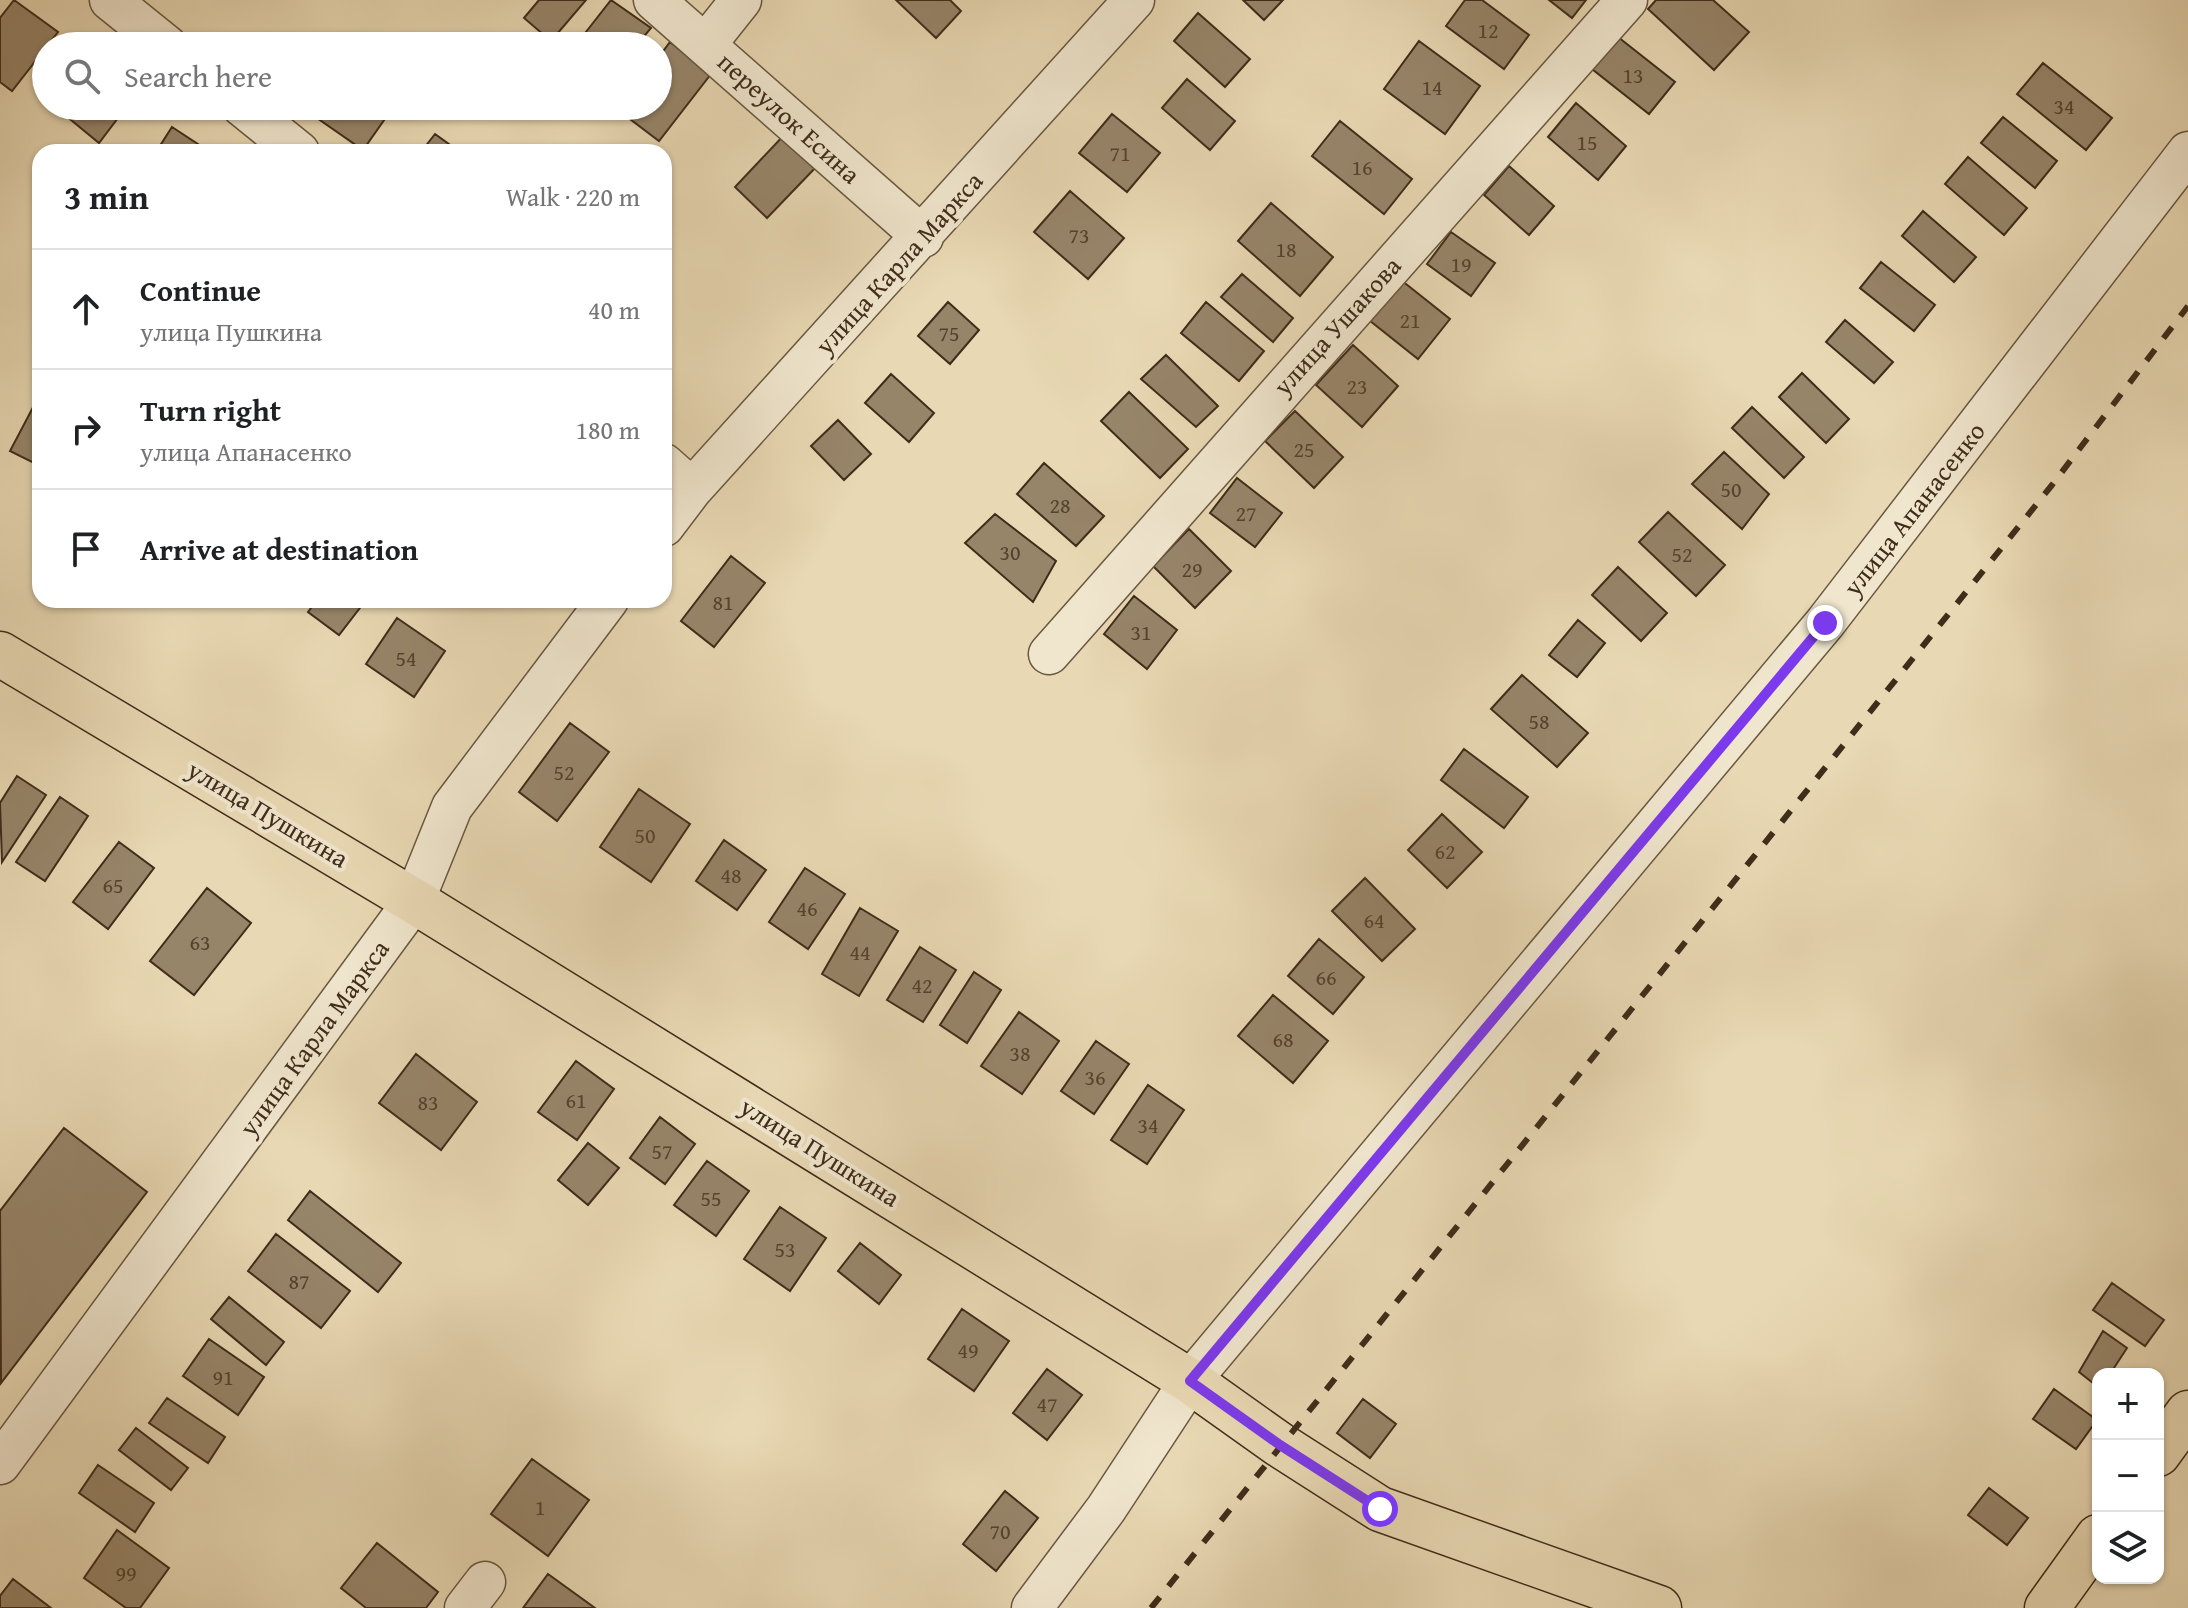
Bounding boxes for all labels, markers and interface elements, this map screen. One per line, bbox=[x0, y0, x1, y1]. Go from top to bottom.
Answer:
house number: 12 bbox=[1477, 14, 1499, 46]
search box bbox=[32, 32, 672, 120]
street label: переулок Есина bbox=[709, 43, 870, 193]
icon: search bbox=[60, 54, 104, 98]
text: Search here bbox=[124, 54, 272, 98]
house number: 13 bbox=[1622, 59, 1644, 91]
house number: 14 bbox=[1421, 71, 1443, 103]
house number: 34 bbox=[2053, 90, 2075, 122]
house number: 15 bbox=[1576, 126, 1598, 158]
house number: 71 bbox=[1109, 137, 1131, 169]
house number: 16 bbox=[1351, 151, 1373, 183]
street label: улица Карла Маркса bbox=[805, 162, 992, 364]
text: 3 min bbox=[64, 172, 149, 221]
text: Walk · 220 m bbox=[506, 177, 640, 216]
house number: 73 bbox=[1068, 219, 1090, 251]
house number: 18 bbox=[1275, 233, 1297, 265]
street label: улица Ушакова bbox=[1263, 247, 1410, 405]
house number: 19 bbox=[1450, 248, 1472, 280]
text: Continue bbox=[140, 268, 261, 312]
icon: ahead bbox=[64, 287, 108, 331]
text: 40 m bbox=[588, 290, 640, 329]
house number: 21 bbox=[1399, 304, 1421, 336]
text: улица Пушкина bbox=[140, 312, 322, 351]
house number: 75 bbox=[938, 317, 960, 349]
house number: 23 bbox=[1346, 370, 1368, 402]
text: Turn right bbox=[140, 388, 281, 432]
icon: right bbox=[64, 407, 108, 451]
text: 180 m bbox=[575, 410, 640, 449]
street label: улица Апанасенко bbox=[1832, 413, 1994, 605]
text: улица Апанасенко bbox=[140, 432, 352, 471]
house number: 25 bbox=[1293, 433, 1315, 465]
house number: 50 bbox=[1720, 473, 1742, 505]
house number: 28 bbox=[1049, 489, 1071, 521]
house number: 27 bbox=[1235, 497, 1257, 529]
icon: arrive bbox=[64, 527, 108, 571]
text: Arrive at destination bbox=[140, 527, 418, 571]
house number: 30 bbox=[999, 536, 1021, 568]
house number: 52 bbox=[1671, 538, 1693, 570]
house number: 29 bbox=[1181, 553, 1203, 585]
house number: 81 bbox=[712, 586, 734, 618]
route end bbox=[1807, 605, 1843, 641]
house number: 31 bbox=[1130, 616, 1152, 648]
house number: 54 bbox=[395, 642, 417, 674]
house number: 58 bbox=[1528, 705, 1550, 737]
street label: улица Пушкина bbox=[179, 749, 357, 878]
house number: 52 bbox=[553, 756, 575, 788]
house number: 50 bbox=[634, 819, 656, 851]
house number: 62 bbox=[1434, 835, 1456, 867]
house number: 48 bbox=[720, 859, 742, 891]
house number: 65 bbox=[102, 869, 124, 901]
house number: 46 bbox=[796, 892, 818, 924]
house number: 64 bbox=[1363, 904, 1385, 936]
house number: 63 bbox=[189, 926, 211, 958]
street label: улица Карла Маркса bbox=[228, 931, 399, 1145]
house number: 44 bbox=[849, 936, 871, 968]
house number: 66 bbox=[1315, 961, 1337, 993]
house number: 42 bbox=[911, 969, 933, 1001]
house number: 68 bbox=[1272, 1023, 1294, 1055]
house number: 38 bbox=[1009, 1037, 1031, 1069]
house number: 36 bbox=[1084, 1061, 1106, 1093]
house number: 61 bbox=[565, 1084, 587, 1116]
house number: 83 bbox=[417, 1086, 439, 1118]
street label: улица Пушкина bbox=[732, 1086, 908, 1217]
house number: 34 bbox=[1137, 1109, 1159, 1141]
house number: 57 bbox=[651, 1135, 673, 1167]
house number: 55 bbox=[700, 1182, 722, 1214]
house number: 53 bbox=[774, 1233, 796, 1265]
house number: 87 bbox=[288, 1265, 310, 1297]
house number: 49 bbox=[957, 1334, 979, 1366]
house number: 91 bbox=[212, 1361, 234, 1393]
map controls bbox=[2092, 1368, 2164, 1584]
button: + bbox=[2092, 1368, 2164, 1440]
house number: 47 bbox=[1036, 1388, 1058, 1420]
button: − bbox=[2092, 1440, 2164, 1512]
house number: 1 bbox=[535, 1491, 545, 1523]
route start bbox=[1362, 1491, 1398, 1527]
button: layers bbox=[2092, 1512, 2164, 1584]
house number: 70 bbox=[989, 1515, 1011, 1547]
house number: 99 bbox=[115, 1557, 137, 1589]

